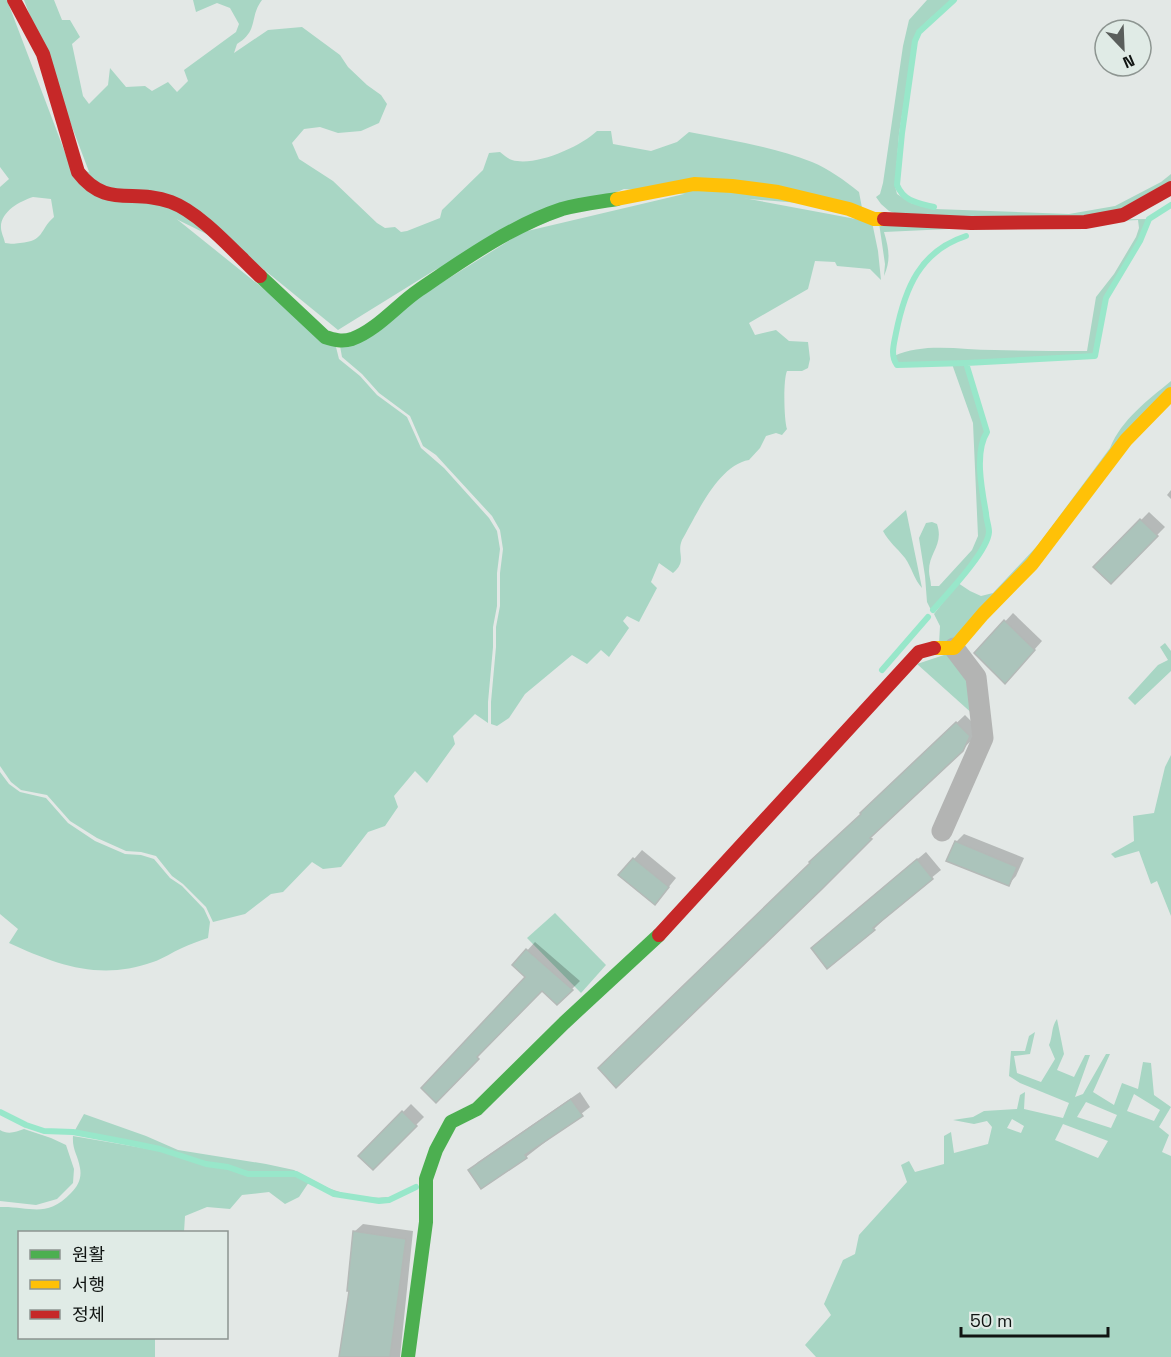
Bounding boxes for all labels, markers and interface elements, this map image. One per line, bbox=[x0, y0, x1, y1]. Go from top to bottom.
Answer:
north arrow bbox=[1093, 18, 1153, 78]
text: N bbox=[1120, 50, 1138, 73]
legend bbox=[18, 1231, 228, 1339]
text: 원활 bbox=[72, 1243, 105, 1266]
text: 서행 bbox=[72, 1273, 105, 1296]
scale bar bbox=[961, 1300, 1108, 1338]
text: 정체 bbox=[72, 1303, 105, 1326]
text: 50 m bbox=[970, 1309, 1012, 1332]

